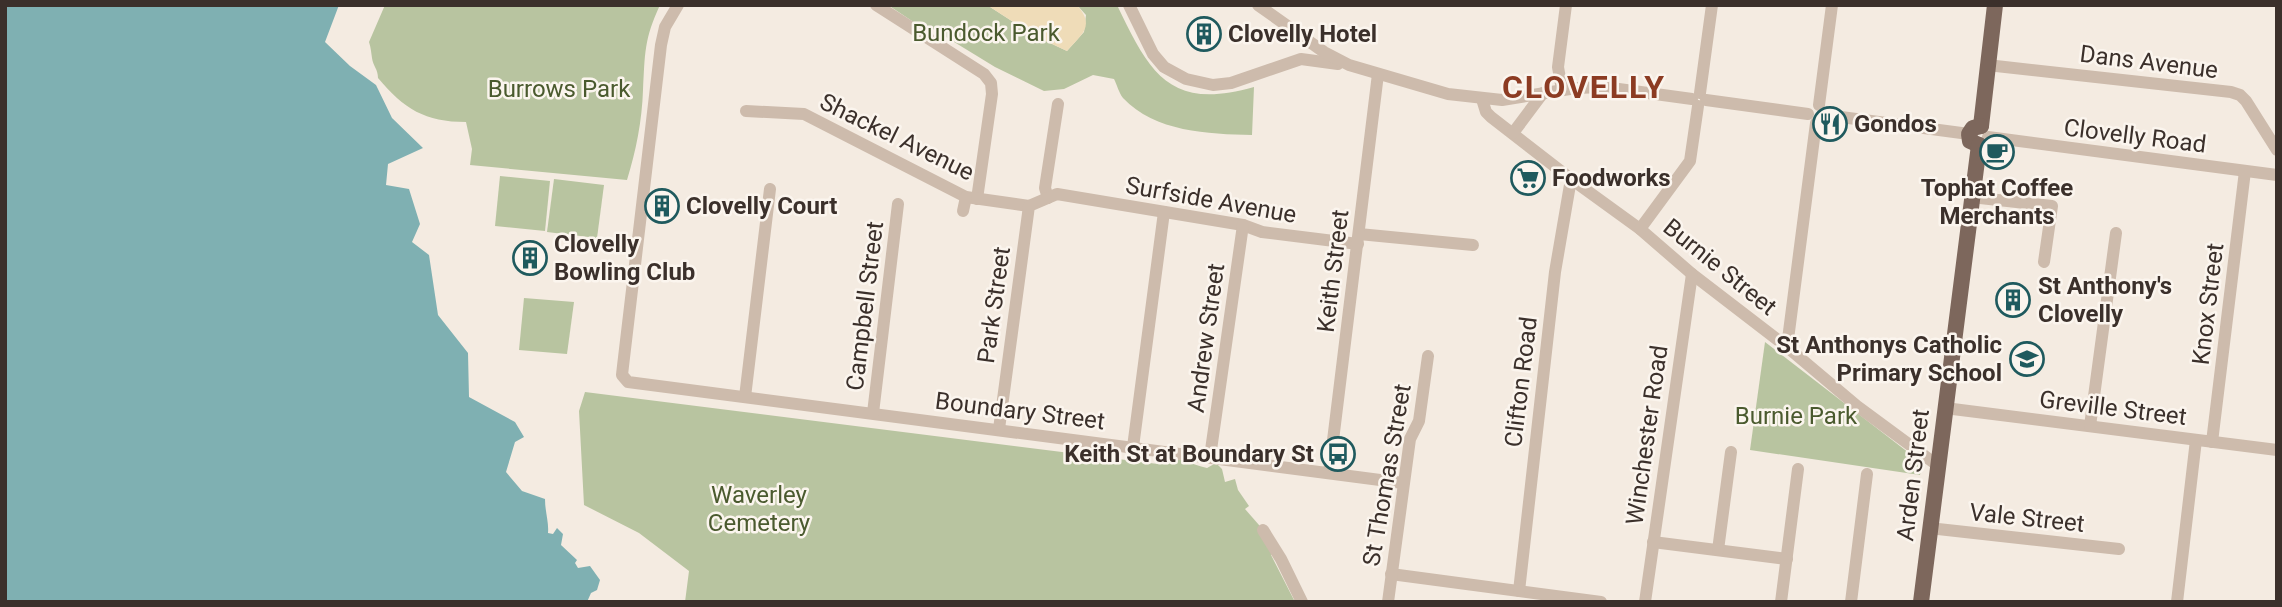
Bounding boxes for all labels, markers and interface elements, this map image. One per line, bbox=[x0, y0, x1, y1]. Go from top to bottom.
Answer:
building icon: Clovelly Hotel bbox=[1185, 15, 1223, 53]
park label: Bundock Park bbox=[912, 19, 1061, 47]
place label: Clovelly Hotel bbox=[1228, 20, 1377, 48]
street label: Dans Avenue bbox=[2078, 40, 2220, 84]
district label: CLOVELLY bbox=[1502, 68, 1666, 106]
park label: Burrows Park bbox=[488, 75, 631, 103]
street label: Shackel Avenue bbox=[815, 88, 979, 186]
restaurant icon: Gondos bbox=[1811, 105, 1849, 143]
place label: Gondos bbox=[1854, 110, 1937, 138]
street label: Clovelly Road bbox=[2062, 113, 2208, 159]
cafe icon: Tophat Coffee Merchants bbox=[1978, 133, 2016, 171]
supermarket icon: Foodworks bbox=[1509, 159, 1547, 197]
place label: Foodworks bbox=[1552, 164, 1671, 192]
street label: Surfside Avenue bbox=[1123, 171, 1299, 229]
place label: Tophat Coffee Merchants bbox=[1921, 174, 2073, 230]
building icon: Clovelly Court bbox=[643, 187, 681, 225]
place label: Clovelly Court bbox=[686, 192, 837, 220]
street label: Keith Street bbox=[1312, 208, 1354, 334]
street label: Burnie Street bbox=[1658, 213, 1782, 321]
street label: Campbell Street bbox=[841, 220, 889, 392]
place label: Clovelly Bowling Club bbox=[554, 230, 695, 286]
building icon: Clovelly Bowling Club bbox=[511, 239, 549, 277]
street label: Knox Street bbox=[2187, 241, 2229, 367]
street label: Park Street bbox=[972, 245, 1016, 365]
street label: Andrew Street bbox=[1182, 261, 1230, 414]
place label: St Anthony's Clovelly bbox=[2038, 272, 2172, 328]
building icon: St Anthony's Clovelly bbox=[1994, 281, 2032, 319]
street label: Clifton Road bbox=[1499, 315, 1543, 449]
place label: St Anthonys Catholic Primary School bbox=[1776, 331, 2002, 387]
school or university icon: St Anthonys Catholic Primary School bbox=[2008, 340, 2046, 378]
street label: Winchester Road bbox=[1621, 343, 1673, 527]
street label: St Thomas Street bbox=[1357, 382, 1417, 568]
street label: Greville Street bbox=[2038, 385, 2188, 431]
street label: Boundary Street bbox=[934, 387, 1107, 435]
park label: Burnie Park bbox=[1735, 402, 1858, 430]
street label: Arden Street bbox=[1891, 407, 1935, 542]
bus stop icon: Keith St at Boundary St bbox=[1319, 435, 1357, 473]
place label: Keith St at Boundary St bbox=[1064, 440, 1314, 468]
park label: Waverley Cemetery bbox=[708, 481, 811, 537]
street label: Vale Street bbox=[1968, 498, 2086, 538]

